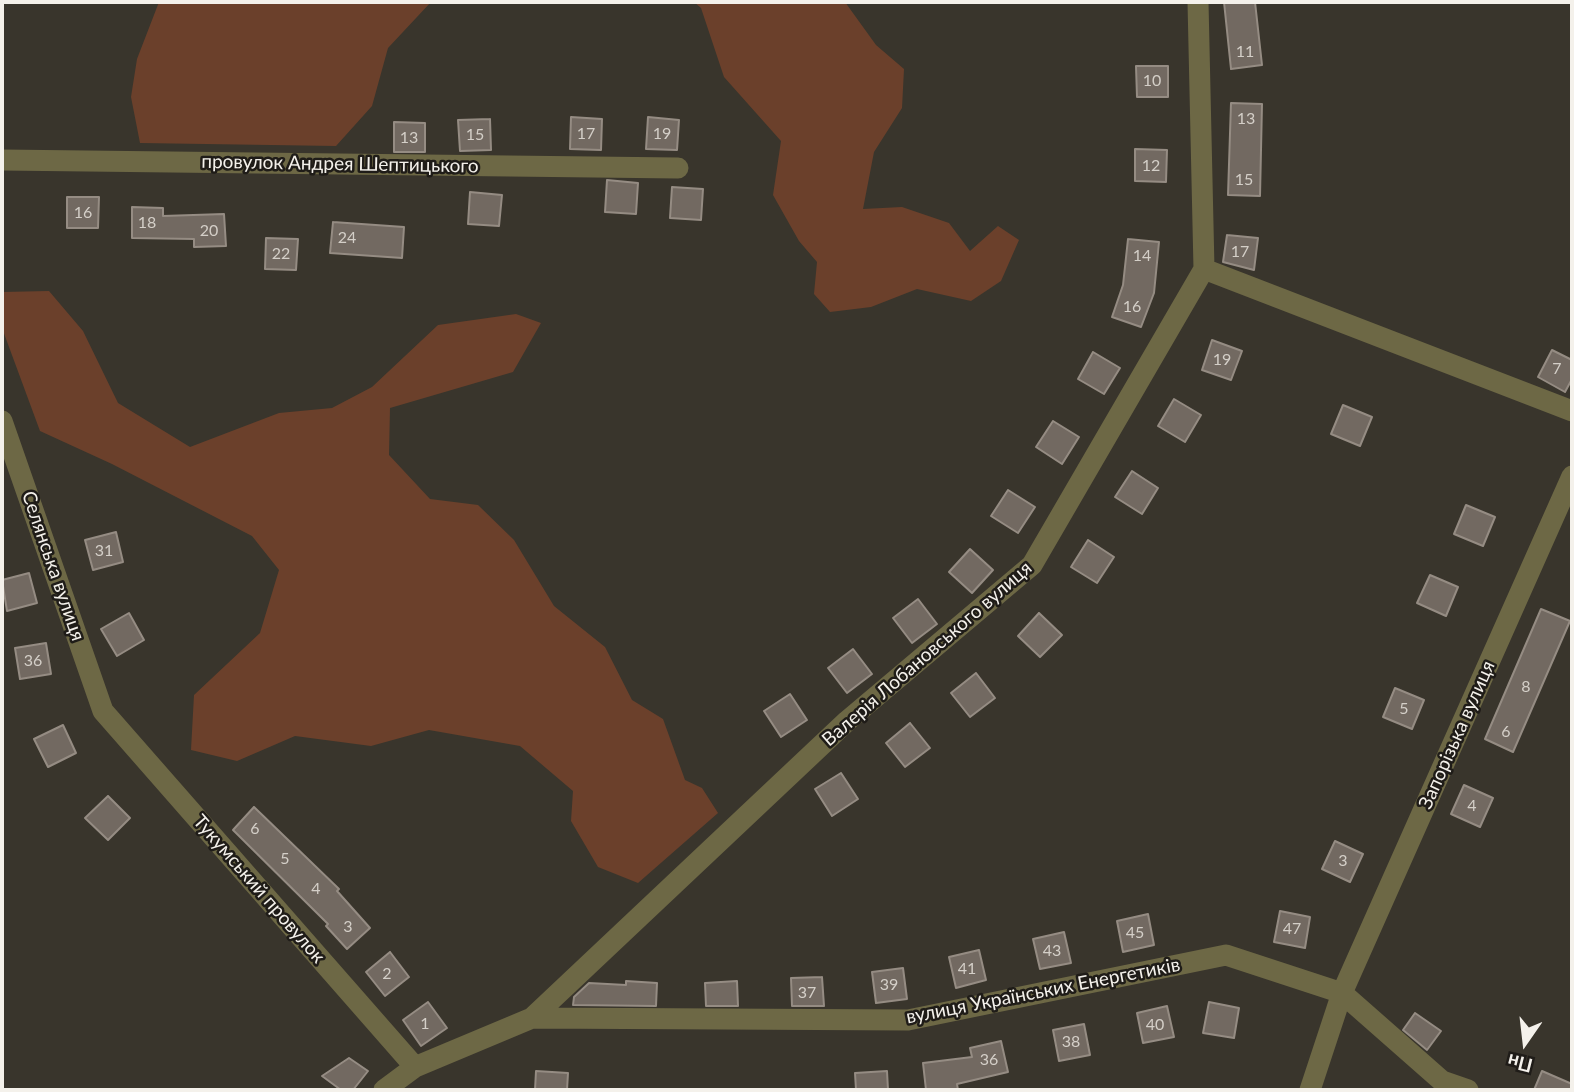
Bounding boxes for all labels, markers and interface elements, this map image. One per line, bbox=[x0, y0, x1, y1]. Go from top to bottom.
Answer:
house number: 11 bbox=[1236, 42, 1254, 62]
house number: 10 bbox=[1143, 71, 1161, 91]
house number: 13 bbox=[1237, 109, 1255, 129]
house number: 17 bbox=[577, 124, 595, 144]
house number: 19 bbox=[653, 124, 671, 144]
house number: 15 bbox=[466, 125, 484, 145]
house number: 13 bbox=[400, 128, 418, 148]
street label: провулок Андрея Шептицького bbox=[201, 150, 479, 178]
house number: 12 bbox=[1142, 156, 1160, 176]
house number: 15 bbox=[1235, 170, 1253, 190]
house number: 16 bbox=[74, 203, 92, 223]
house number: 18 bbox=[138, 213, 156, 233]
house number: 20 bbox=[200, 221, 218, 241]
house number: 24 bbox=[338, 228, 356, 248]
house number: 17 bbox=[1231, 242, 1249, 262]
house number: 22 bbox=[272, 244, 290, 264]
house number: 14 bbox=[1133, 246, 1151, 266]
house number: 16 bbox=[1123, 297, 1141, 317]
house number: 19 bbox=[1213, 350, 1231, 370]
house number: 7 bbox=[1552, 359, 1562, 379]
street label: Селянська вулиця bbox=[17, 488, 89, 644]
house number: 31 bbox=[95, 541, 113, 561]
street label: Валерія Лобановського вулиця bbox=[818, 557, 1036, 751]
house number: 36 bbox=[24, 651, 42, 671]
street label: Запорізька вулиця bbox=[1414, 657, 1500, 813]
house number: 8 bbox=[1521, 677, 1531, 697]
house number: 5 bbox=[1399, 699, 1409, 719]
house number: 6 bbox=[1501, 722, 1511, 742]
house number: 4 bbox=[1467, 796, 1477, 816]
street label: Тукумський провулок bbox=[188, 810, 330, 968]
house number: 6 bbox=[250, 819, 260, 839]
house number: 5 bbox=[280, 849, 290, 869]
house number: 3 bbox=[1338, 851, 1348, 871]
house number: 4 bbox=[311, 879, 321, 899]
house number: 3 bbox=[343, 917, 353, 937]
house number: 47 bbox=[1283, 919, 1301, 939]
house number: 45 bbox=[1126, 923, 1144, 943]
house number: 43 bbox=[1043, 941, 1061, 961]
street label: вулиця Українських Енергетиків bbox=[904, 953, 1182, 1029]
house number: 41 bbox=[958, 959, 976, 979]
house number: 2 bbox=[382, 964, 392, 984]
house number: 39 bbox=[880, 975, 898, 995]
house number: 37 bbox=[798, 983, 816, 1003]
north arrow bbox=[1490, 1008, 1560, 1078]
house number: 1 bbox=[420, 1014, 430, 1034]
house number: 40 bbox=[1146, 1015, 1164, 1035]
house number: 38 bbox=[1062, 1032, 1080, 1052]
house number: 36 bbox=[980, 1050, 998, 1070]
text: Пн bbox=[1505, 1050, 1535, 1078]

